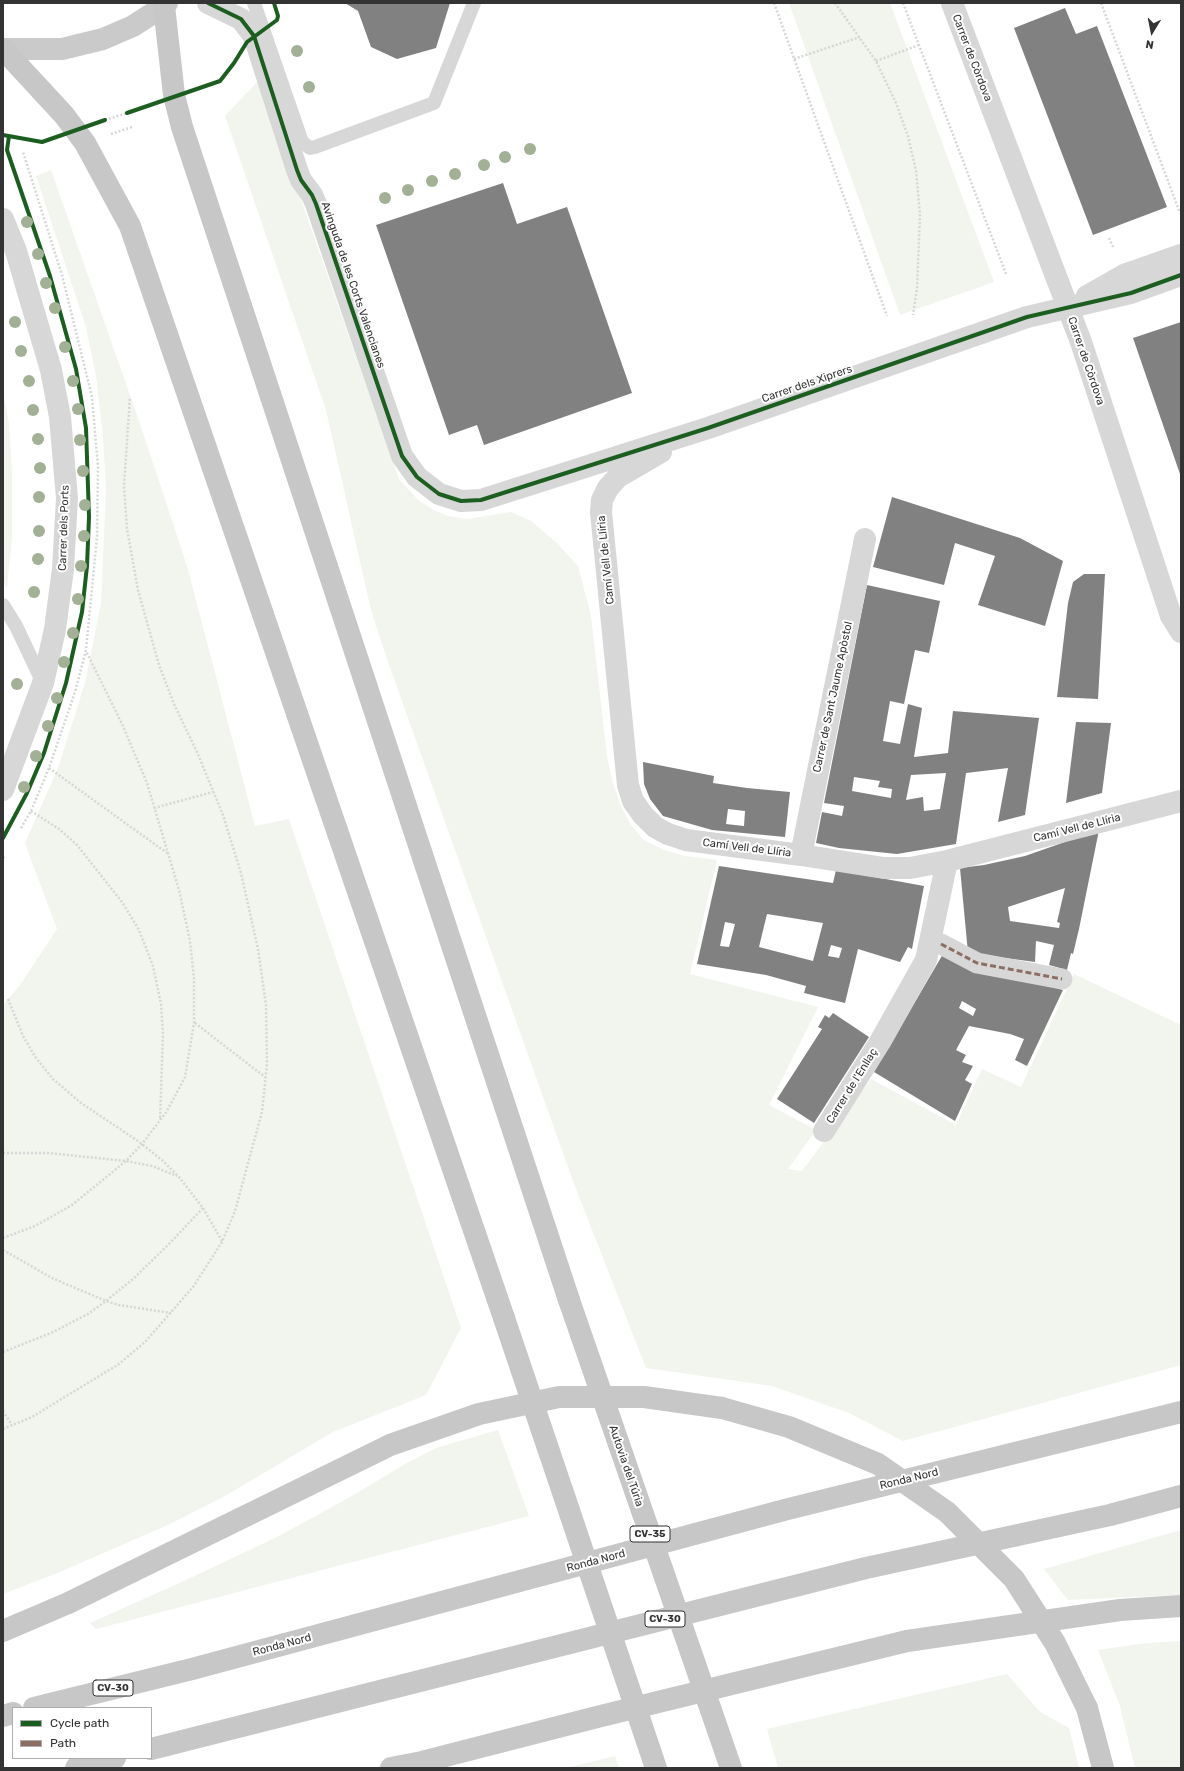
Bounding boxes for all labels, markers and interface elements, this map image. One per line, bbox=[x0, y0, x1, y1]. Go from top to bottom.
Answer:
north arrow bbox=[1132, 12, 1172, 52]
street label: Carrer de Còrdova bbox=[949, 13, 995, 103]
text: N bbox=[1145, 37, 1155, 51]
street label: Avinguda de les Corts Valencianes bbox=[318, 200, 388, 370]
street label: Carrer de Còrdova bbox=[1065, 315, 1107, 407]
street label: Carrer dels Xiprers bbox=[760, 362, 854, 406]
street label: Carrer dels Ports bbox=[56, 485, 72, 571]
street label: Camí Vell de Llíria bbox=[595, 515, 617, 605]
street label: Carrer de Sant Jaume Apòstol bbox=[811, 620, 855, 774]
street label: Camí Vell de Llíria bbox=[1032, 811, 1122, 845]
street label: Camí Vell de Llíria bbox=[702, 836, 792, 860]
street label: Carrer de l'Enllaç bbox=[824, 1046, 880, 1126]
street label: Autovia del Túria bbox=[606, 1424, 646, 1508]
street label: Ronda Nord bbox=[878, 1465, 940, 1493]
road number: CV-35 bbox=[630, 1526, 670, 1542]
street label: Ronda Nord bbox=[565, 1547, 627, 1575]
road number: CV-30 bbox=[645, 1611, 685, 1627]
street label: Ronda Nord bbox=[251, 1631, 313, 1659]
road number: CV-30 bbox=[93, 1680, 133, 1696]
legend bbox=[12, 1707, 152, 1759]
text: Cycle path bbox=[50, 1716, 109, 1730]
text: Path bbox=[50, 1736, 76, 1750]

